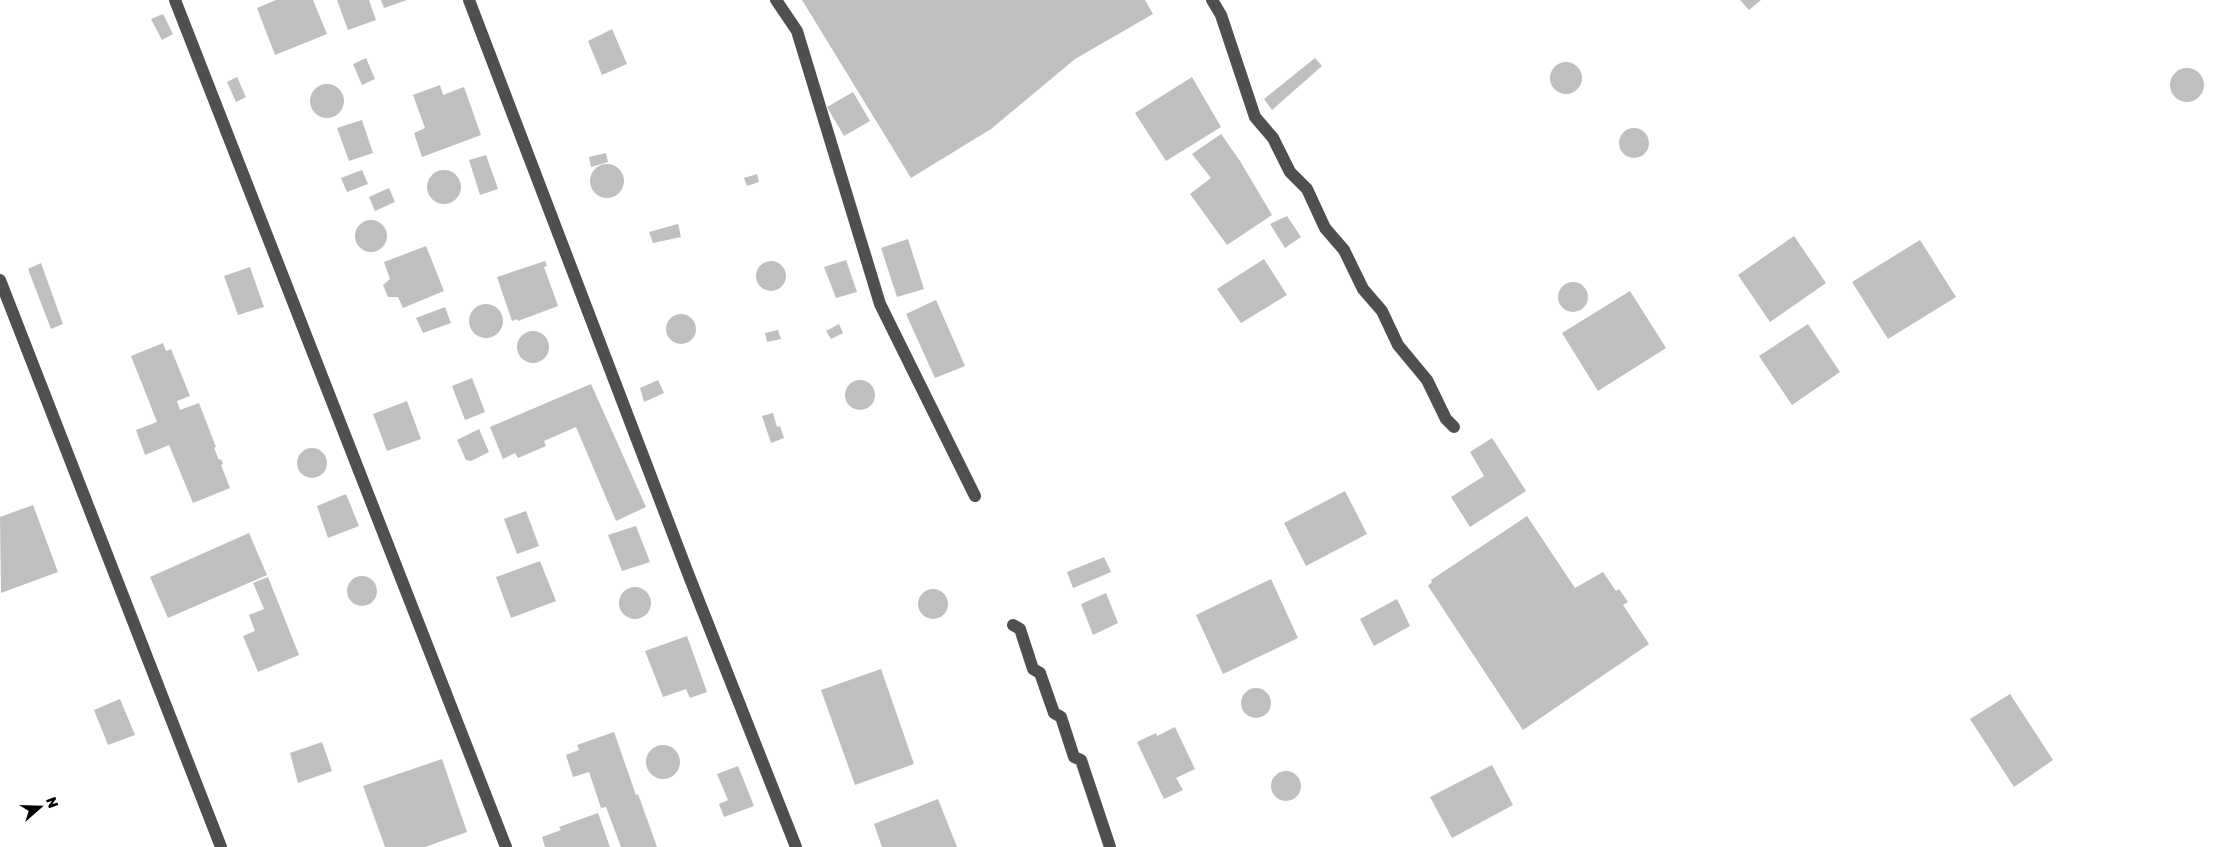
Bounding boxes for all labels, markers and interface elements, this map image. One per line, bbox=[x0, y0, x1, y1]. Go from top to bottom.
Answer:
north arrow bbox=[15, 782, 65, 832]
text: N bbox=[43, 794, 62, 810]

